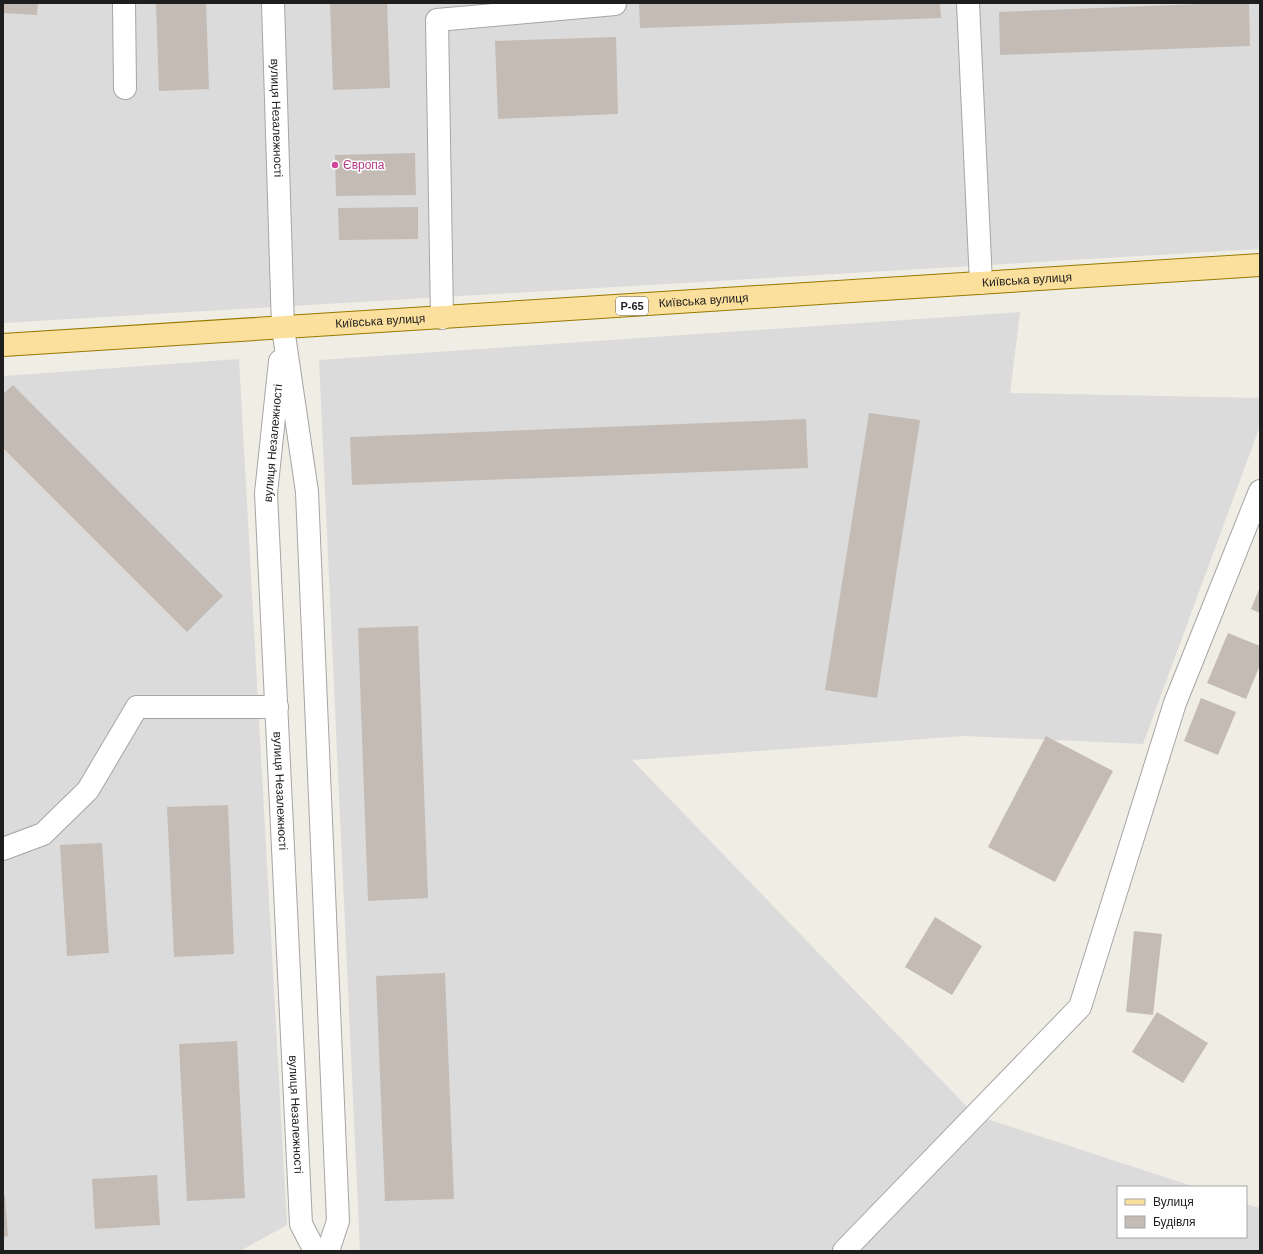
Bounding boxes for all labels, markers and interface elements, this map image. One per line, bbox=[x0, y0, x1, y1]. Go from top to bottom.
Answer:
street label: вулиця Незалежності bbox=[268, 58, 285, 177]
place label: Європа bbox=[343, 158, 385, 172]
marker: Європа bbox=[330, 160, 340, 170]
street label: Київська вулиця bbox=[982, 270, 1072, 290]
street label: Київська вулиця bbox=[658, 291, 749, 310]
road number: Р-65 bbox=[616, 297, 648, 315]
street label: Київська вулиця bbox=[335, 311, 426, 331]
street label: вулиця Незалежності bbox=[261, 383, 285, 503]
street label: вулиця Незалежності bbox=[270, 731, 290, 851]
street label: вулиця Незалежності bbox=[286, 1055, 306, 1174]
legend bbox=[1117, 1186, 1247, 1238]
text: Вулиця bbox=[1153, 1195, 1194, 1209]
text: Будівля bbox=[1153, 1215, 1195, 1229]

